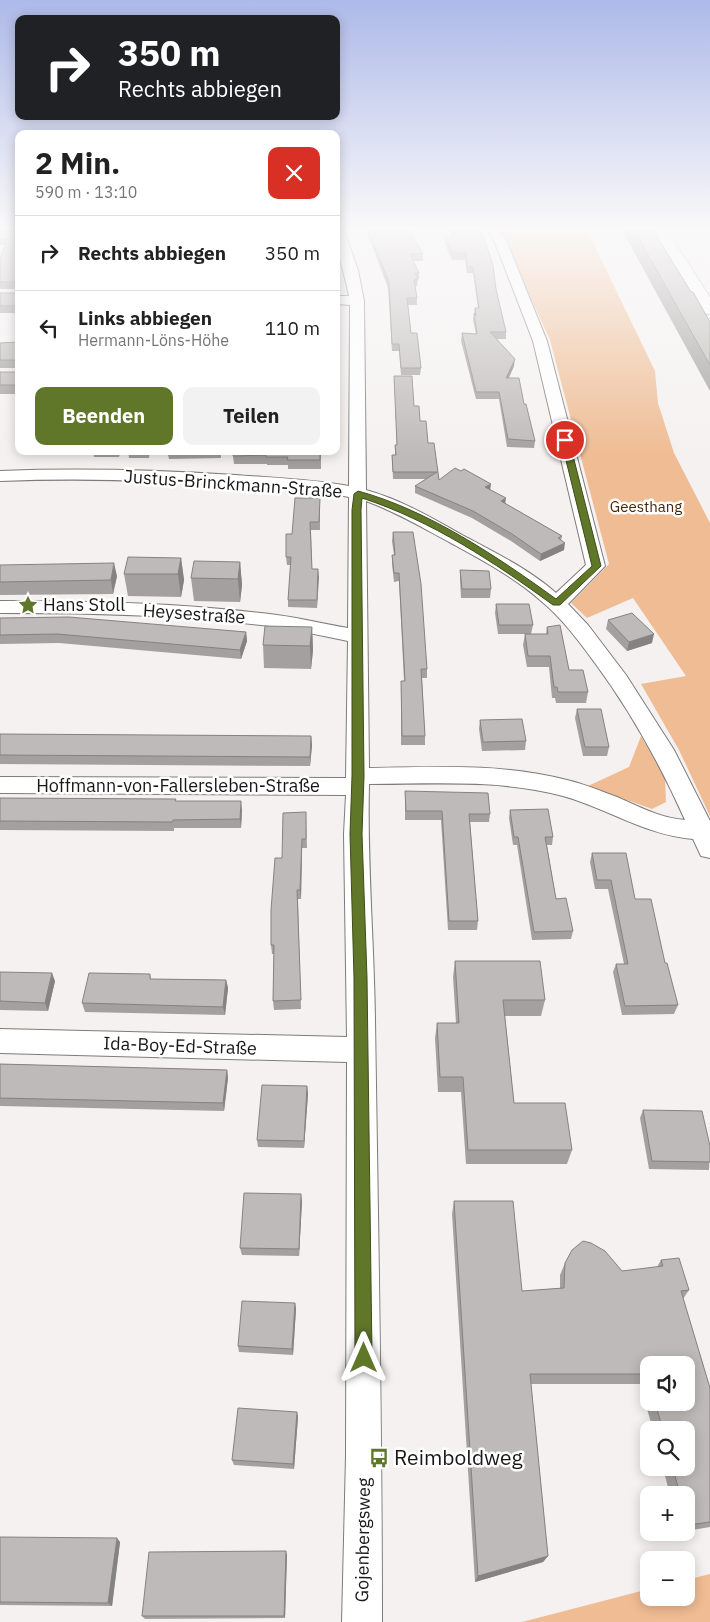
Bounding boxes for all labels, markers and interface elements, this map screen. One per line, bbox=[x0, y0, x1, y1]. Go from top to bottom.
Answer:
text: 350 m bbox=[118, 30, 221, 76]
icon: right bbox=[35, 35, 100, 100]
text: Rechts abbiegen bbox=[118, 74, 282, 103]
text: 2 Min. bbox=[35, 143, 120, 182]
button: close bbox=[268, 147, 320, 199]
text: 590 m · 13:10 bbox=[35, 182, 137, 202]
icon: right bbox=[35, 239, 63, 267]
text: Rechts abbiegen bbox=[78, 241, 226, 265]
text: 350 m bbox=[265, 241, 320, 265]
text: Links abbiegen bbox=[78, 306, 212, 330]
icon: left bbox=[35, 314, 63, 342]
text: 110 m bbox=[265, 316, 320, 340]
text: Hermann-Löns-Höhe bbox=[78, 330, 229, 350]
button: Beenden bbox=[35, 387, 173, 445]
button: Teilen bbox=[183, 387, 320, 445]
pin bbox=[544, 419, 586, 461]
icon: arrive bbox=[551, 426, 579, 454]
street label: Justus-Brinckmann-Straße bbox=[123, 464, 343, 503]
park label: Geesthang bbox=[610, 497, 682, 516]
place label: Hans Stoll bbox=[43, 593, 125, 616]
place icon: Hans Stoll bbox=[17, 594, 39, 616]
street label: Heysestraße bbox=[142, 598, 246, 629]
street label: Hoffmann-von-Fallersleben-Straße bbox=[36, 774, 320, 797]
street label: Ida-Boy-Ed-Straße bbox=[103, 1031, 257, 1060]
position arrow bbox=[337, 1331, 389, 1383]
map controls bbox=[640, 1356, 695, 1606]
button: sound bbox=[640, 1356, 695, 1411]
button: search bbox=[640, 1421, 695, 1476]
place label: Reimboldweg bbox=[394, 1443, 523, 1471]
bus stop icon: Reimboldweg bbox=[368, 1447, 390, 1469]
street label: Gojenbergsweg bbox=[350, 1477, 375, 1603]
button: + bbox=[640, 1486, 695, 1541]
button: − bbox=[640, 1551, 695, 1606]

